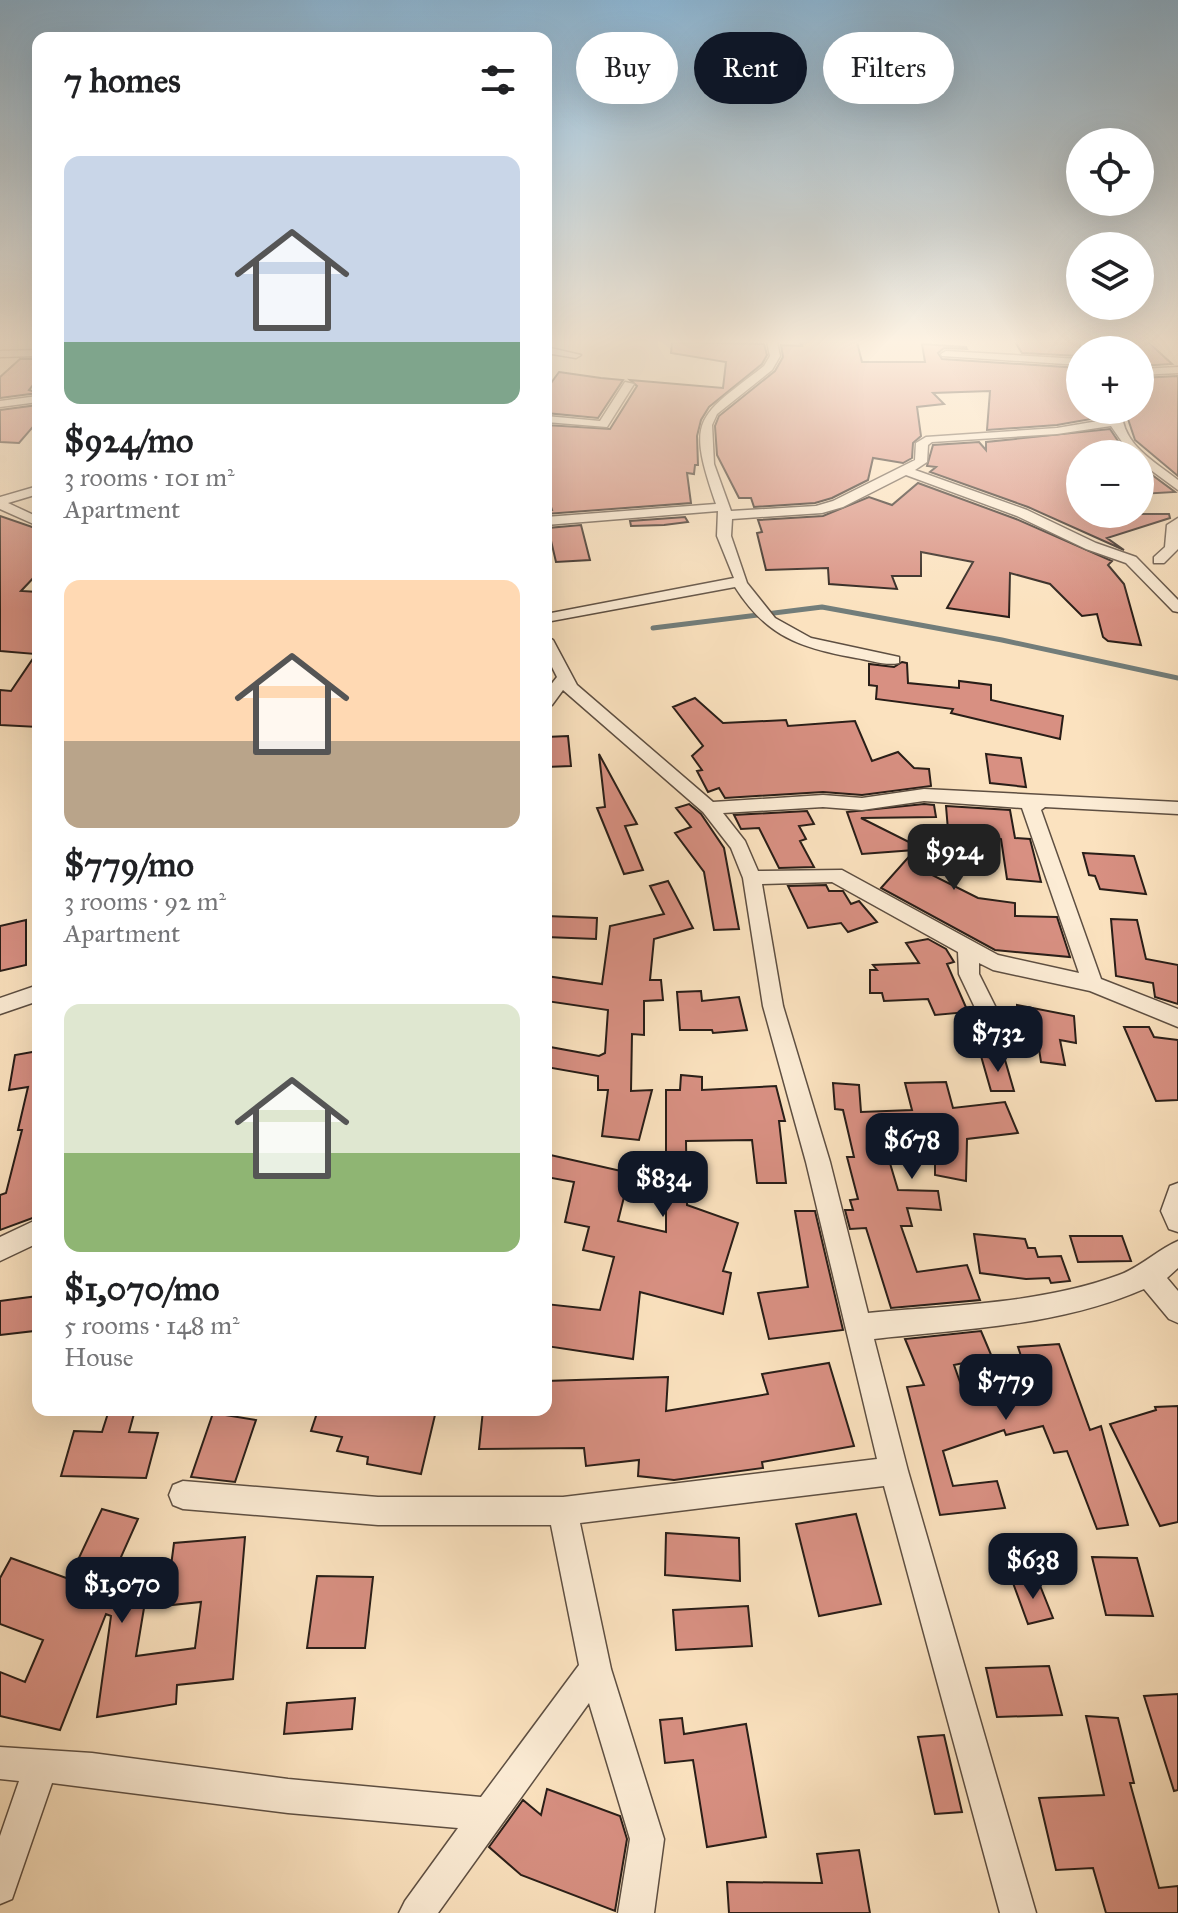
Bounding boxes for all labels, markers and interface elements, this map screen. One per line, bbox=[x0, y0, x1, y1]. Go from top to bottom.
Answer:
chip: Buy bbox=[576, 32, 678, 104]
chip: Rent bbox=[694, 32, 807, 104]
chip: Filters bbox=[823, 32, 954, 104]
icon: filters bbox=[476, 58, 520, 102]
text: 7 homes bbox=[64, 60, 181, 101]
map controls bbox=[1066, 128, 1154, 528]
button: locate bbox=[1066, 128, 1154, 216]
icon: home bbox=[220, 208, 364, 352]
button: layers bbox=[1066, 232, 1154, 320]
button: + bbox=[1066, 336, 1154, 424]
text: $924/mo bbox=[64, 420, 193, 461]
button: − bbox=[1066, 440, 1154, 528]
text: 3 rooms · 101 m² bbox=[64, 461, 235, 493]
text: Apartment bbox=[64, 493, 180, 525]
icon: home bbox=[220, 632, 364, 776]
pin: $924 bbox=[907, 824, 1001, 892]
text: $924 bbox=[926, 834, 982, 866]
text: $779/mo bbox=[64, 844, 194, 885]
text: 3 rooms · 92 m² bbox=[64, 885, 226, 917]
text: Apartment bbox=[64, 917, 180, 949]
pin: $732 bbox=[951, 1006, 1045, 1074]
text: $732 bbox=[972, 1016, 1024, 1048]
icon: home bbox=[220, 1056, 364, 1200]
pin: $678 bbox=[865, 1113, 959, 1181]
text: $678 bbox=[884, 1123, 940, 1155]
pin: $834 bbox=[616, 1151, 710, 1219]
text: $834 bbox=[636, 1161, 690, 1193]
text: $1,070/mo bbox=[64, 1268, 219, 1309]
text: 5 rooms · 148 m² bbox=[64, 1309, 240, 1341]
text: House bbox=[64, 1341, 134, 1373]
pin: $779 bbox=[959, 1354, 1053, 1422]
text: $779 bbox=[977, 1364, 1035, 1396]
pin: $638 bbox=[986, 1533, 1080, 1601]
text: $638 bbox=[1006, 1543, 1060, 1575]
pin: $1,070 bbox=[57, 1557, 187, 1625]
text: $1,070 bbox=[84, 1567, 160, 1599]

